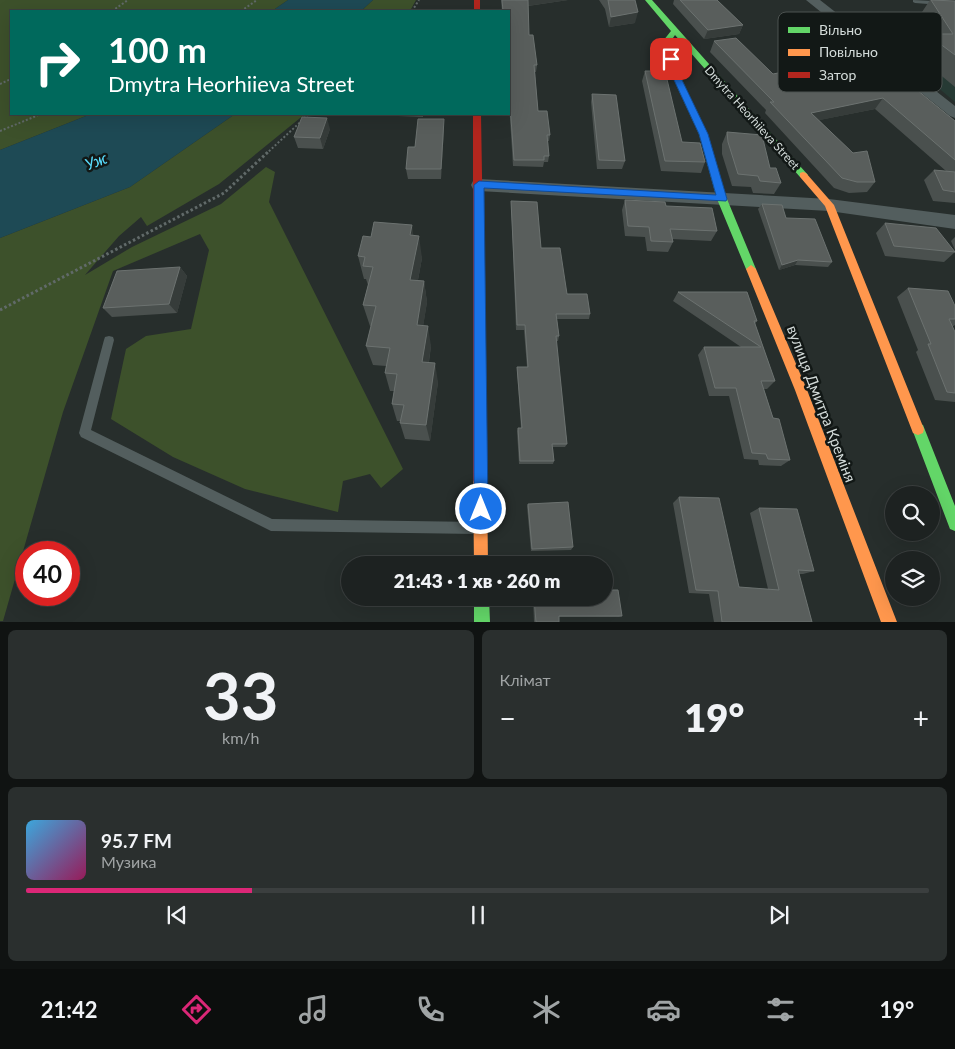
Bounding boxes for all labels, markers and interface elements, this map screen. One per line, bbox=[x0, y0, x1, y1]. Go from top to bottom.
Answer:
legend bbox=[778, 12, 942, 92]
text: Вільно bbox=[819, 21, 862, 38]
text: 100 m bbox=[108, 28, 207, 70]
icon: right bbox=[25, 30, 90, 95]
pin bbox=[650, 38, 692, 80]
text: Повільно bbox=[819, 43, 878, 60]
icon: arrive bbox=[657, 45, 685, 73]
street label: Dmytra Heorhiieva Street bbox=[702, 63, 803, 173]
text: Затор bbox=[819, 66, 856, 83]
text: Dmytra Heorhiieva Street bbox=[108, 70, 354, 97]
water label: Уж bbox=[82, 148, 110, 173]
street label: вулиця Дмитра Креміня bbox=[784, 323, 860, 485]
position arrow bbox=[454, 482, 506, 534]
map controls bbox=[885, 486, 940, 606]
button: search bbox=[885, 486, 940, 541]
speed limit sign: 40 bbox=[15, 541, 80, 606]
button: layers bbox=[885, 551, 940, 606]
text: 21:43 · 1 хв · 260 m bbox=[394, 569, 560, 592]
text: 33 bbox=[203, 656, 278, 734]
text: Клімат bbox=[500, 670, 551, 689]
text: 19° bbox=[684, 694, 744, 740]
text: − bbox=[500, 701, 516, 735]
text: + bbox=[913, 701, 929, 735]
text: km/h bbox=[222, 728, 259, 747]
text: 95.7 FM bbox=[101, 829, 172, 852]
text: Музика bbox=[101, 852, 157, 871]
icon: previous bbox=[163, 901, 191, 929]
icon: pause bbox=[464, 901, 492, 929]
icon: next bbox=[765, 901, 793, 929]
icon: directions bbox=[179, 992, 214, 1027]
icon: music bbox=[296, 992, 331, 1027]
icon: phone bbox=[413, 992, 448, 1027]
icon: climate bbox=[529, 992, 564, 1027]
icon: car bbox=[646, 992, 681, 1027]
icon: filters bbox=[763, 992, 798, 1027]
text: 21:42 bbox=[41, 996, 98, 1023]
text: 19° bbox=[879, 996, 914, 1023]

